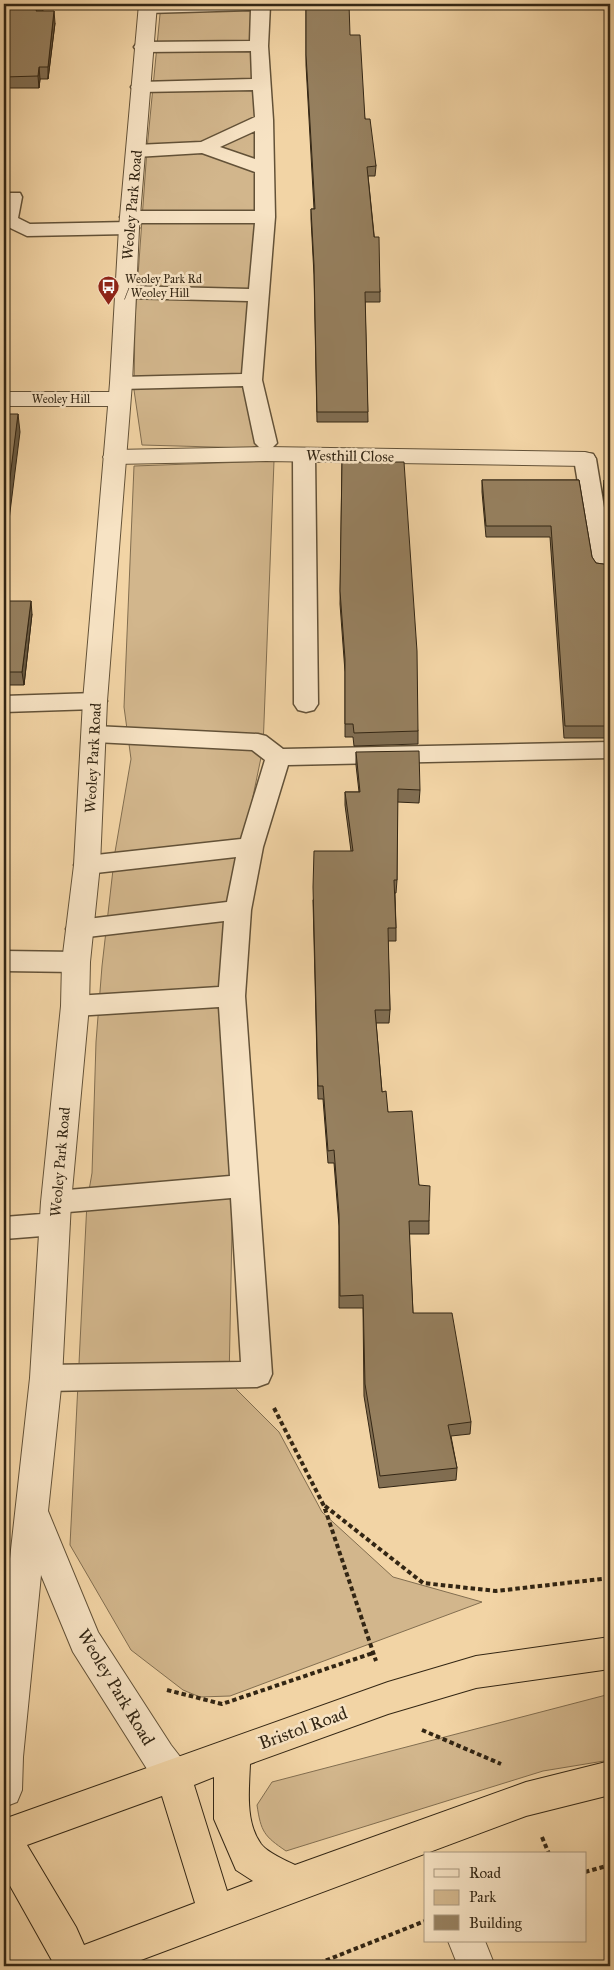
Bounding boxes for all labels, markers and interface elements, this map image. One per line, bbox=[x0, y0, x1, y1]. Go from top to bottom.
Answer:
street label: Weoley Park Road bbox=[118, 149, 146, 261]
place label: Weoley Park Rd / Weoley Hill bbox=[124, 272, 202, 300]
bus stop icon: Weoley Park Rd / Weoley Hill bbox=[97, 274, 121, 305]
street label: Weoley Hill bbox=[32, 392, 91, 406]
street label: Westhill Close bbox=[306, 446, 394, 466]
street label: Weoley Park Road bbox=[81, 702, 105, 814]
street label: Weoley Park Road bbox=[46, 1106, 74, 1218]
street label: Weoley Park Road bbox=[73, 1625, 159, 1749]
street label: Bristol Road bbox=[256, 1702, 350, 1754]
legend bbox=[424, 1852, 586, 1942]
text: Road bbox=[469, 1864, 501, 1882]
text: Park bbox=[469, 1888, 496, 1906]
text: Building bbox=[469, 1914, 523, 1932]

